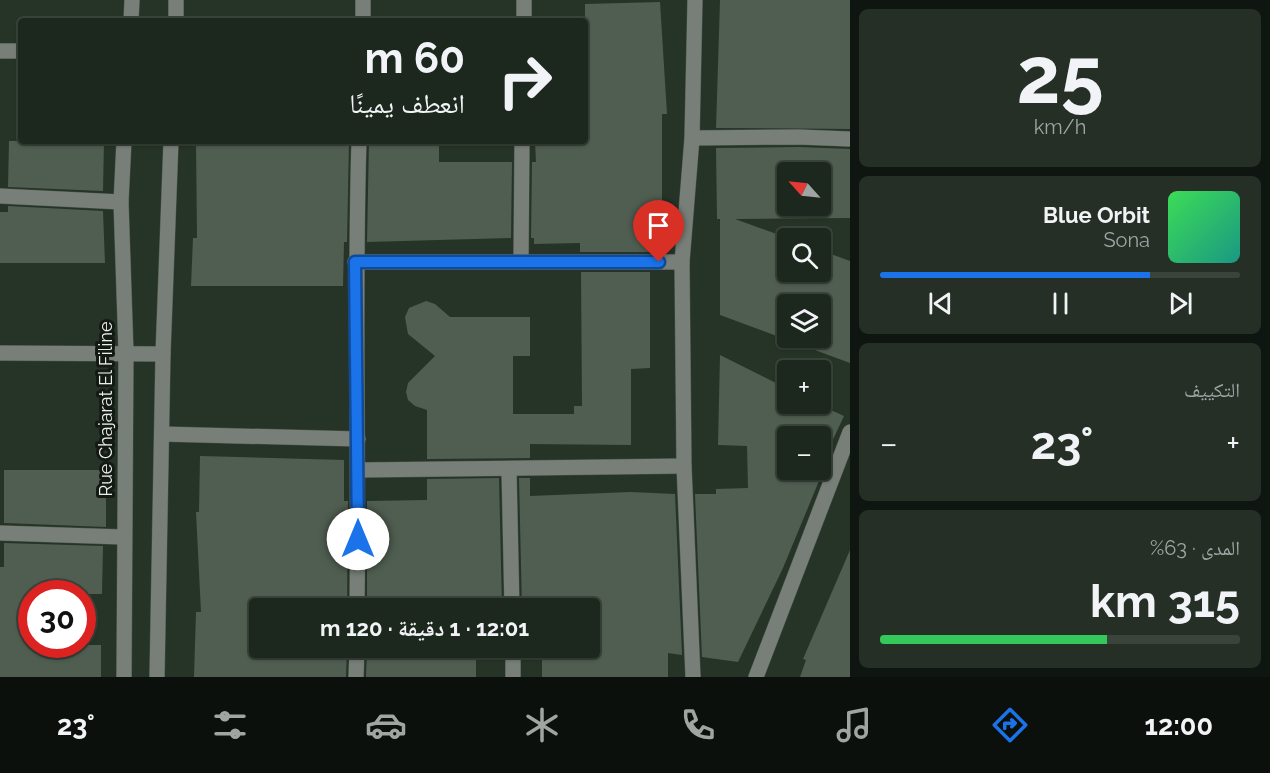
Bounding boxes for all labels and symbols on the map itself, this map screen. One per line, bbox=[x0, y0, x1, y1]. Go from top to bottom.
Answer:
north arrow bbox=[777, 162, 831, 216]
pin bbox=[633, 200, 684, 262]
street label: Rue Chajarat El Filine bbox=[95, 321, 116, 496]
position arrow bbox=[326, 507, 390, 571]
speed limit sign: 30 bbox=[18, 580, 96, 658]

